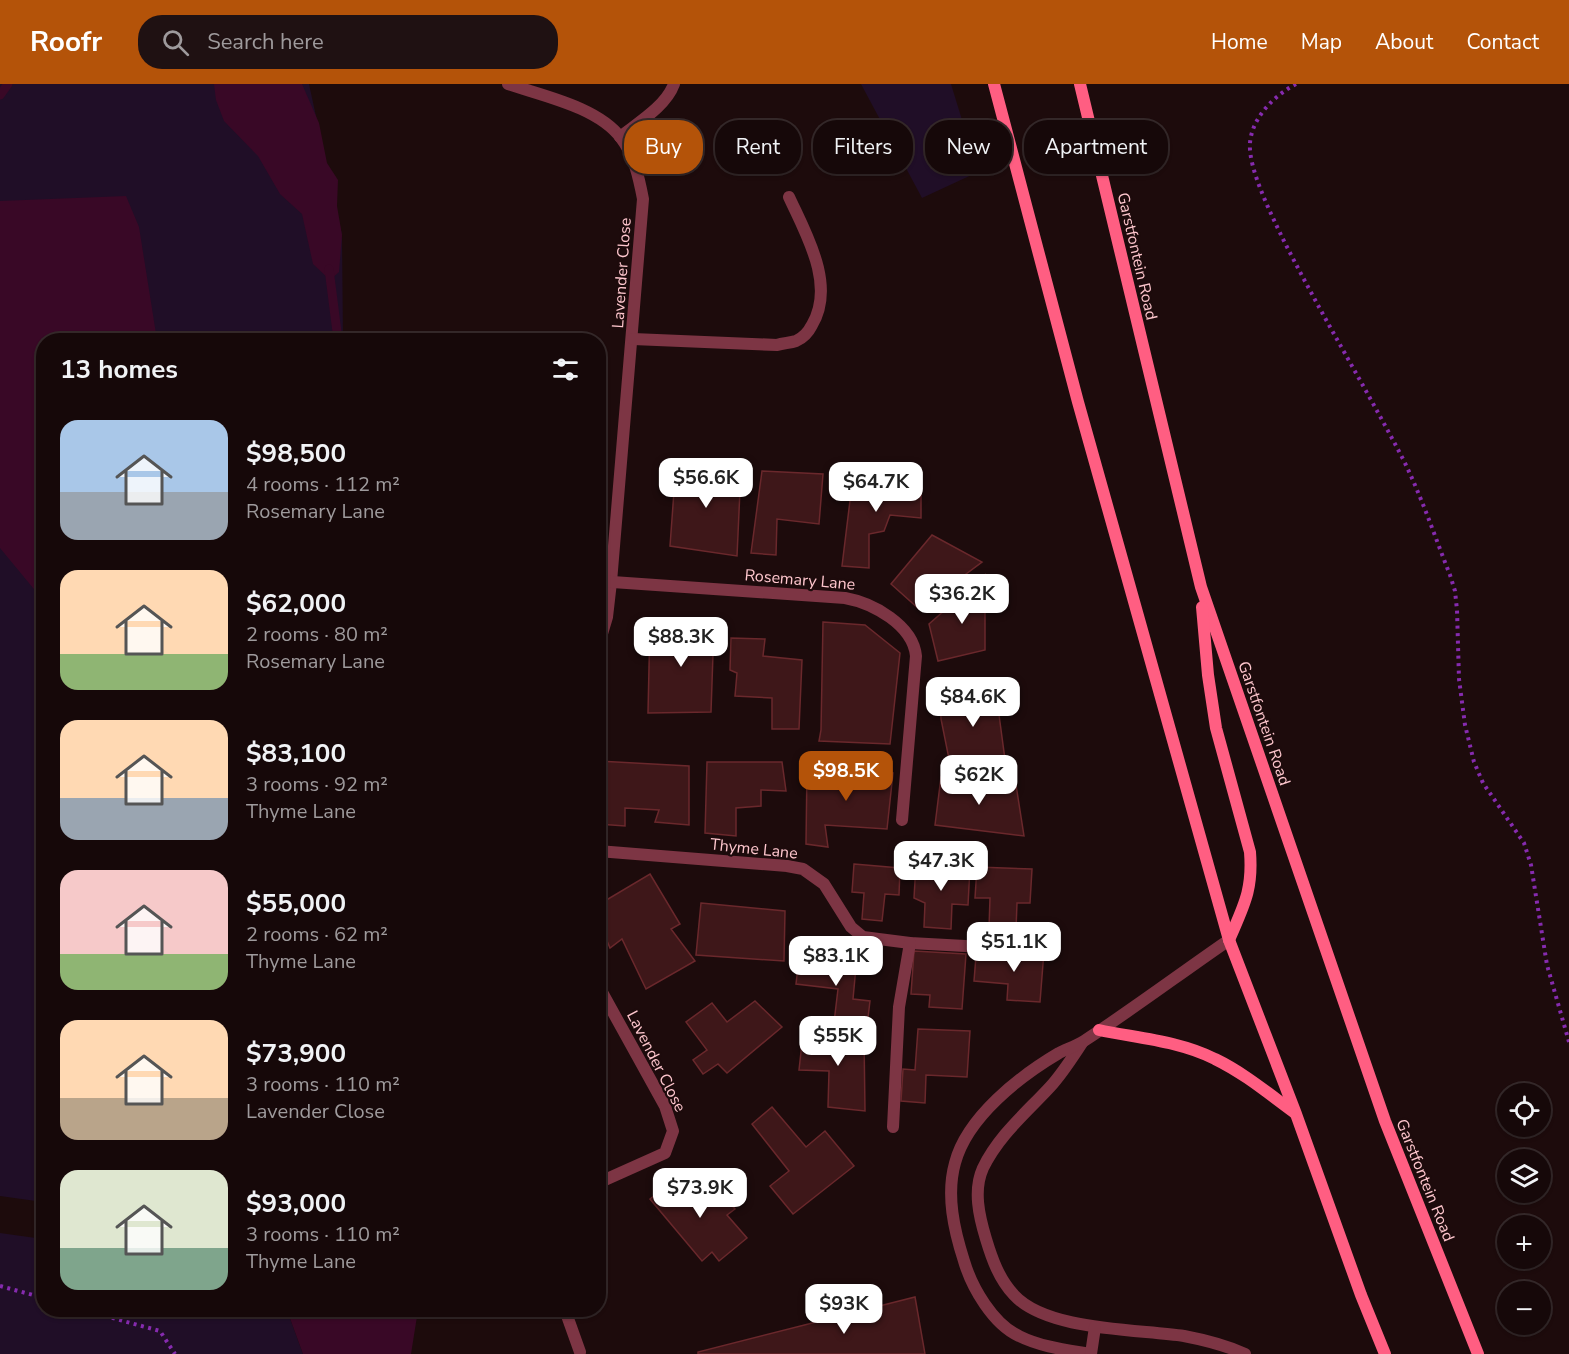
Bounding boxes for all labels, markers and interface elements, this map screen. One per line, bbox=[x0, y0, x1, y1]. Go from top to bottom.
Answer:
search box bbox=[138, 15, 558, 69]
text: Roofr bbox=[30, 23, 102, 61]
icon: search bbox=[159, 26, 192, 59]
text: Search here bbox=[207, 27, 324, 57]
text: Home bbox=[1211, 28, 1268, 56]
text: Map bbox=[1301, 28, 1342, 56]
text: About bbox=[1375, 28, 1433, 56]
text: Contact bbox=[1466, 28, 1539, 56]
chip: Buy bbox=[624, 120, 703, 174]
chip: Rent bbox=[715, 120, 801, 174]
chip: Filters bbox=[813, 120, 913, 174]
chip: New bbox=[925, 120, 1012, 174]
chip: Apartment bbox=[1024, 120, 1168, 174]
street label: Garstfontein Road bbox=[1112, 190, 1162, 322]
street label: Lavender Close bbox=[607, 217, 637, 329]
text: 13 homes bbox=[60, 352, 178, 387]
icon: filters bbox=[549, 353, 582, 386]
text: $98,500 bbox=[246, 436, 346, 471]
icon: home bbox=[108, 444, 180, 516]
pin: $56.6K bbox=[657, 458, 755, 509]
pin: $64.7K bbox=[827, 462, 925, 513]
text: $56.6K bbox=[673, 464, 739, 491]
text: $64.7K bbox=[843, 468, 909, 495]
text: 4 rooms · 112 m² bbox=[246, 471, 400, 498]
text: Rosemary Lane bbox=[246, 498, 385, 525]
street label: Rosemary Lane bbox=[744, 564, 856, 596]
pin: $36.2K bbox=[913, 574, 1011, 625]
text: $36.2K bbox=[929, 580, 995, 607]
text: $62,000 bbox=[246, 586, 346, 621]
icon: home bbox=[108, 594, 180, 666]
pin: $88.3K bbox=[632, 617, 730, 668]
text: 2 rooms · 80 m² bbox=[246, 621, 388, 648]
text: $88.3K bbox=[648, 623, 714, 650]
text: Rosemary Lane bbox=[246, 648, 385, 675]
street label: Garstfontein Road bbox=[1232, 658, 1296, 788]
pin: $84.6K bbox=[924, 677, 1022, 728]
text: $84.6K bbox=[940, 683, 1006, 710]
text: $83,100 bbox=[246, 736, 346, 771]
icon: home bbox=[108, 744, 180, 816]
pin: $98.5K bbox=[797, 751, 895, 802]
pin: $62K bbox=[943, 755, 1015, 806]
text: $98.5K bbox=[813, 757, 879, 784]
text: $62K bbox=[954, 761, 1004, 788]
text: 3 rooms · 92 m² bbox=[246, 771, 388, 798]
text: Thyme Lane bbox=[246, 798, 356, 825]
street label: Thyme Lane bbox=[709, 833, 799, 865]
pin: $47.3K bbox=[892, 841, 990, 892]
text: $47.3K bbox=[908, 847, 974, 874]
text: $55,000 bbox=[246, 886, 346, 921]
icon: home bbox=[108, 894, 180, 966]
text: 2 rooms · 62 m² bbox=[246, 921, 388, 948]
pin: $51.1K bbox=[965, 922, 1063, 973]
text: $51.1K bbox=[981, 928, 1047, 955]
pin: $83.1K bbox=[787, 936, 885, 987]
text: $83.1K bbox=[803, 942, 869, 969]
text: Thyme Lane bbox=[246, 948, 356, 975]
street label: Lavender Close bbox=[621, 1007, 691, 1116]
pin: $55K bbox=[802, 1016, 874, 1067]
text: $55K bbox=[813, 1022, 863, 1049]
text: $73,900 bbox=[246, 1036, 346, 1071]
icon: home bbox=[108, 1044, 180, 1116]
text: 3 rooms · 110 m² bbox=[246, 1071, 400, 1098]
map controls bbox=[1497, 1083, 1551, 1335]
button: locate bbox=[1497, 1083, 1551, 1137]
text: Lavender Close bbox=[246, 1098, 385, 1125]
street label: Garstfontein Road bbox=[1390, 1116, 1460, 1245]
button: layers bbox=[1497, 1149, 1551, 1203]
pin: $73.9K bbox=[651, 1168, 749, 1219]
text: $73.9K bbox=[667, 1174, 733, 1201]
text: $93,000 bbox=[246, 1186, 346, 1221]
icon: home bbox=[108, 1194, 180, 1266]
button: + bbox=[1497, 1215, 1551, 1269]
text: 3 rooms · 110 m² bbox=[246, 1221, 400, 1248]
text: Thyme Lane bbox=[246, 1248, 356, 1275]
button: − bbox=[1497, 1281, 1551, 1335]
pin: $93K bbox=[808, 1284, 880, 1335]
text: $93K bbox=[819, 1290, 869, 1317]

